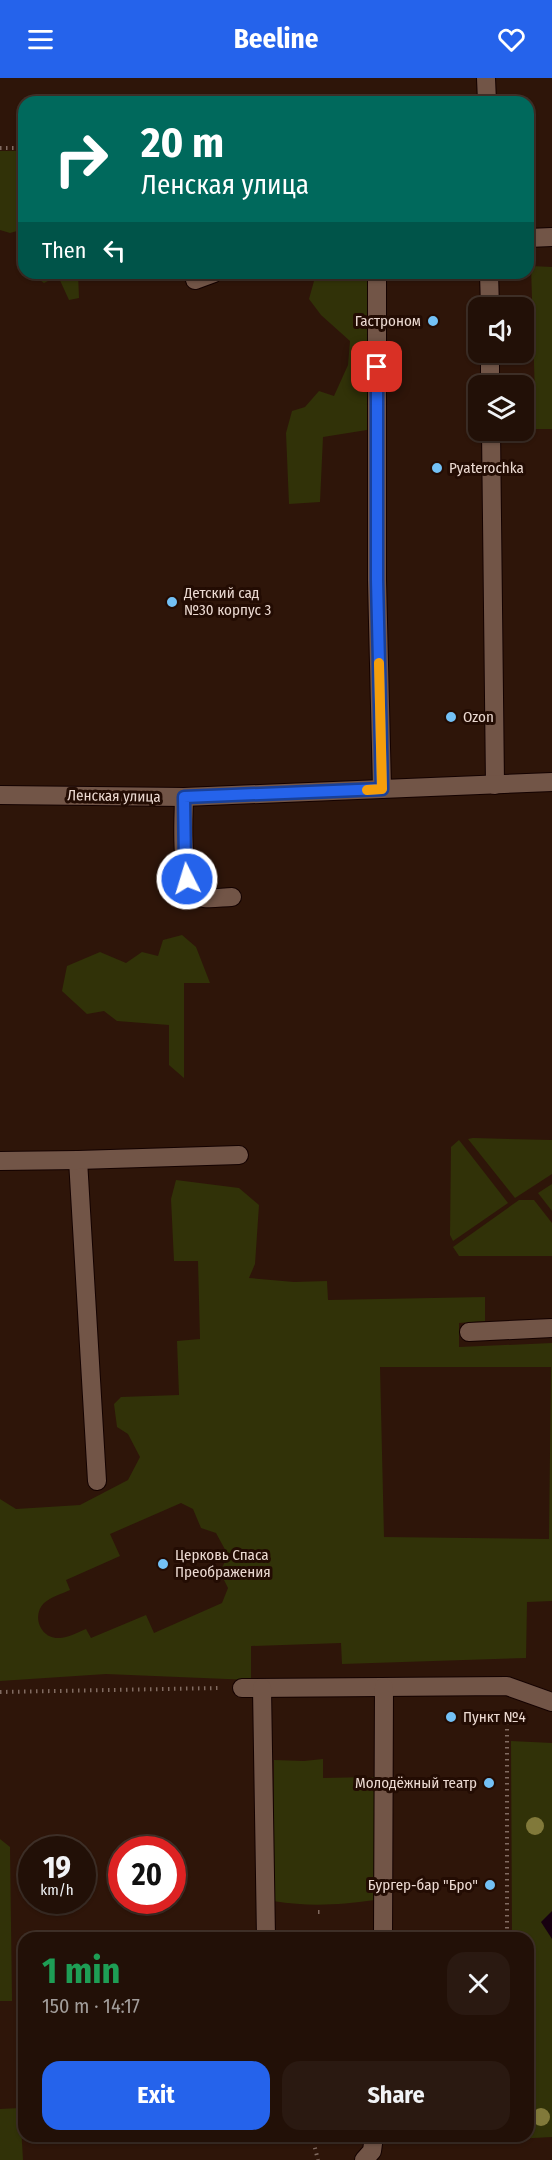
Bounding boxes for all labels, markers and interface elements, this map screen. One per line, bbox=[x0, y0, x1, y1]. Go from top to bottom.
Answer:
icon: menu bbox=[24, 23, 57, 56]
text: Beeline bbox=[234, 23, 318, 55]
icon: heart bbox=[495, 23, 528, 56]
text: 20 m bbox=[141, 118, 224, 168]
icon: right bbox=[42, 120, 120, 198]
text: Ленская улица bbox=[141, 169, 309, 201]
icon: left bbox=[98, 234, 131, 267]
text: Then bbox=[42, 237, 86, 264]
map controls bbox=[468, 297, 534, 441]
button: sound bbox=[468, 297, 534, 363]
place label: Гастроном bbox=[355, 312, 421, 330]
marker: Гастроном bbox=[426, 314, 440, 328]
pin bbox=[351, 341, 402, 392]
icon: arrive bbox=[360, 350, 393, 383]
button: layers bbox=[468, 375, 534, 441]
place label: Pyaterochka bbox=[449, 459, 524, 477]
marker: Pyaterochka bbox=[430, 461, 444, 475]
place label: Детский сад №30 корпус 3 bbox=[183, 584, 271, 619]
marker: Детский сад №30 корпус 3 bbox=[165, 595, 179, 609]
place label: Ozon bbox=[463, 708, 494, 726]
marker: Ozon bbox=[444, 710, 458, 724]
street label: Ленская улица bbox=[67, 786, 161, 806]
position arrow bbox=[155, 847, 219, 911]
place label: Церковь Спаса Преображения bbox=[175, 1546, 271, 1581]
marker: Церковь Спаса Преображения bbox=[156, 1557, 170, 1571]
place label: Пункт №4 bbox=[463, 1708, 526, 1726]
marker: Пункт №4 bbox=[444, 1710, 458, 1724]
place label: Молодёжный театр bbox=[355, 1774, 477, 1792]
marker: Молодёжный театр bbox=[482, 1776, 496, 1790]
speed limit sign: 20 bbox=[108, 1836, 186, 1914]
text: 19 bbox=[43, 1850, 71, 1886]
place label: Бургер-бар "Бро" bbox=[368, 1876, 478, 1894]
marker: Бургер-бар "Бро" bbox=[483, 1878, 497, 1892]
text: km/h bbox=[40, 1881, 74, 1899]
text: 1 min bbox=[42, 1949, 120, 1993]
button: close bbox=[447, 1952, 510, 2015]
text: 150 m · 14:17 bbox=[42, 1994, 140, 2018]
button: Exit bbox=[42, 2061, 270, 2130]
button: Share bbox=[282, 2061, 510, 2130]

